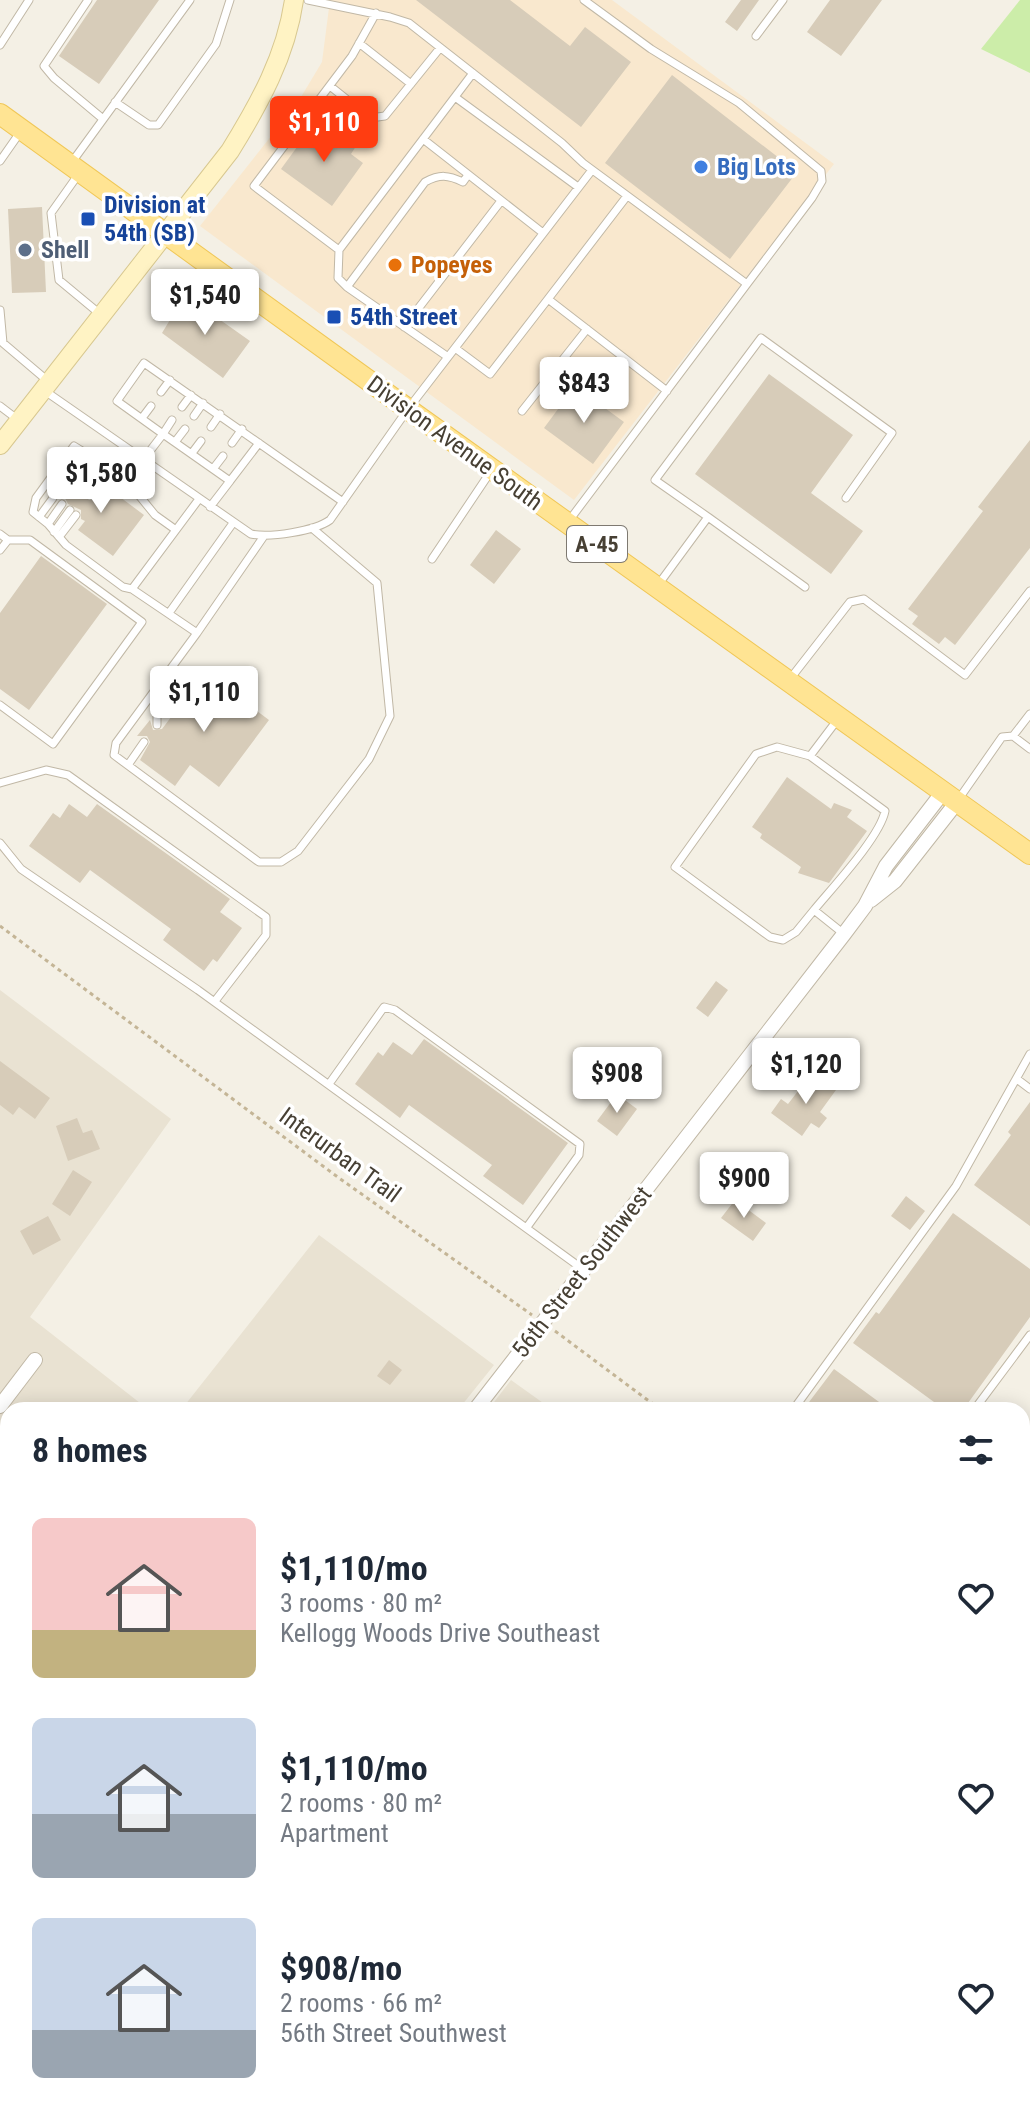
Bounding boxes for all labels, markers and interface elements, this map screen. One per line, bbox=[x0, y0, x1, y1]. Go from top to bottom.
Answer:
pin: $1,110 bbox=[259, 96, 389, 164]
text: $1,110 bbox=[288, 107, 360, 137]
place label: Big Lots bbox=[717, 153, 796, 181]
marker: Big Lots bbox=[692, 158, 710, 176]
place label: Division at 54th (SB) bbox=[104, 191, 205, 247]
marker: Division at 54th (SB) bbox=[79, 210, 97, 228]
place label: Shell bbox=[41, 236, 89, 264]
marker: Shell bbox=[16, 241, 34, 259]
place label: Popeyes bbox=[411, 251, 493, 279]
marker: Popeyes bbox=[386, 256, 404, 274]
pin: $1,540 bbox=[140, 269, 270, 337]
text: $1,540 bbox=[169, 280, 241, 310]
place label: 54th Street bbox=[350, 303, 457, 331]
marker: 54th Street bbox=[325, 308, 343, 326]
pin: $843 bbox=[537, 357, 631, 425]
text: $843 bbox=[558, 368, 610, 398]
street label: Division Avenue South bbox=[362, 370, 548, 516]
pin: $1,580 bbox=[36, 447, 166, 515]
text: $1,580 bbox=[65, 458, 137, 488]
road number: A-45 bbox=[567, 526, 627, 562]
pin: $1,110 bbox=[139, 666, 269, 734]
text: $1,110 bbox=[168, 677, 240, 707]
pin: $1,120 bbox=[741, 1038, 871, 1106]
pin: $908 bbox=[570, 1047, 664, 1115]
text: $1,120 bbox=[770, 1049, 842, 1079]
text: $908 bbox=[591, 1058, 643, 1088]
street label: Interurban Trail bbox=[274, 1102, 406, 1208]
pin: $900 bbox=[697, 1152, 791, 1220]
text: $900 bbox=[718, 1163, 770, 1193]
street label: 56th Street Southwest bbox=[507, 1181, 657, 1363]
icon: filters bbox=[954, 1428, 998, 1472]
text: 8 homes bbox=[32, 1430, 148, 1470]
text: $1,110/mo bbox=[280, 1548, 428, 1588]
icon: home bbox=[96, 1550, 192, 1646]
icon: heart bbox=[954, 1576, 998, 1620]
text: 3 rooms · 80 m² bbox=[280, 1588, 442, 1618]
text: Kellogg Woods Drive Southeast bbox=[280, 1618, 600, 1648]
text: $1,110/mo bbox=[280, 1748, 428, 1788]
icon: home bbox=[96, 1750, 192, 1846]
icon: heart bbox=[954, 1776, 998, 1820]
text: 2 rooms · 80 m² bbox=[280, 1788, 442, 1818]
text: Apartment bbox=[280, 1818, 389, 1848]
text: $908/mo bbox=[280, 1948, 402, 1988]
icon: home bbox=[96, 1950, 192, 2046]
icon: heart bbox=[954, 1976, 998, 2020]
text: 2 rooms · 66 m² bbox=[280, 1988, 442, 2018]
text: 56th Street Southwest bbox=[280, 2018, 507, 2048]

